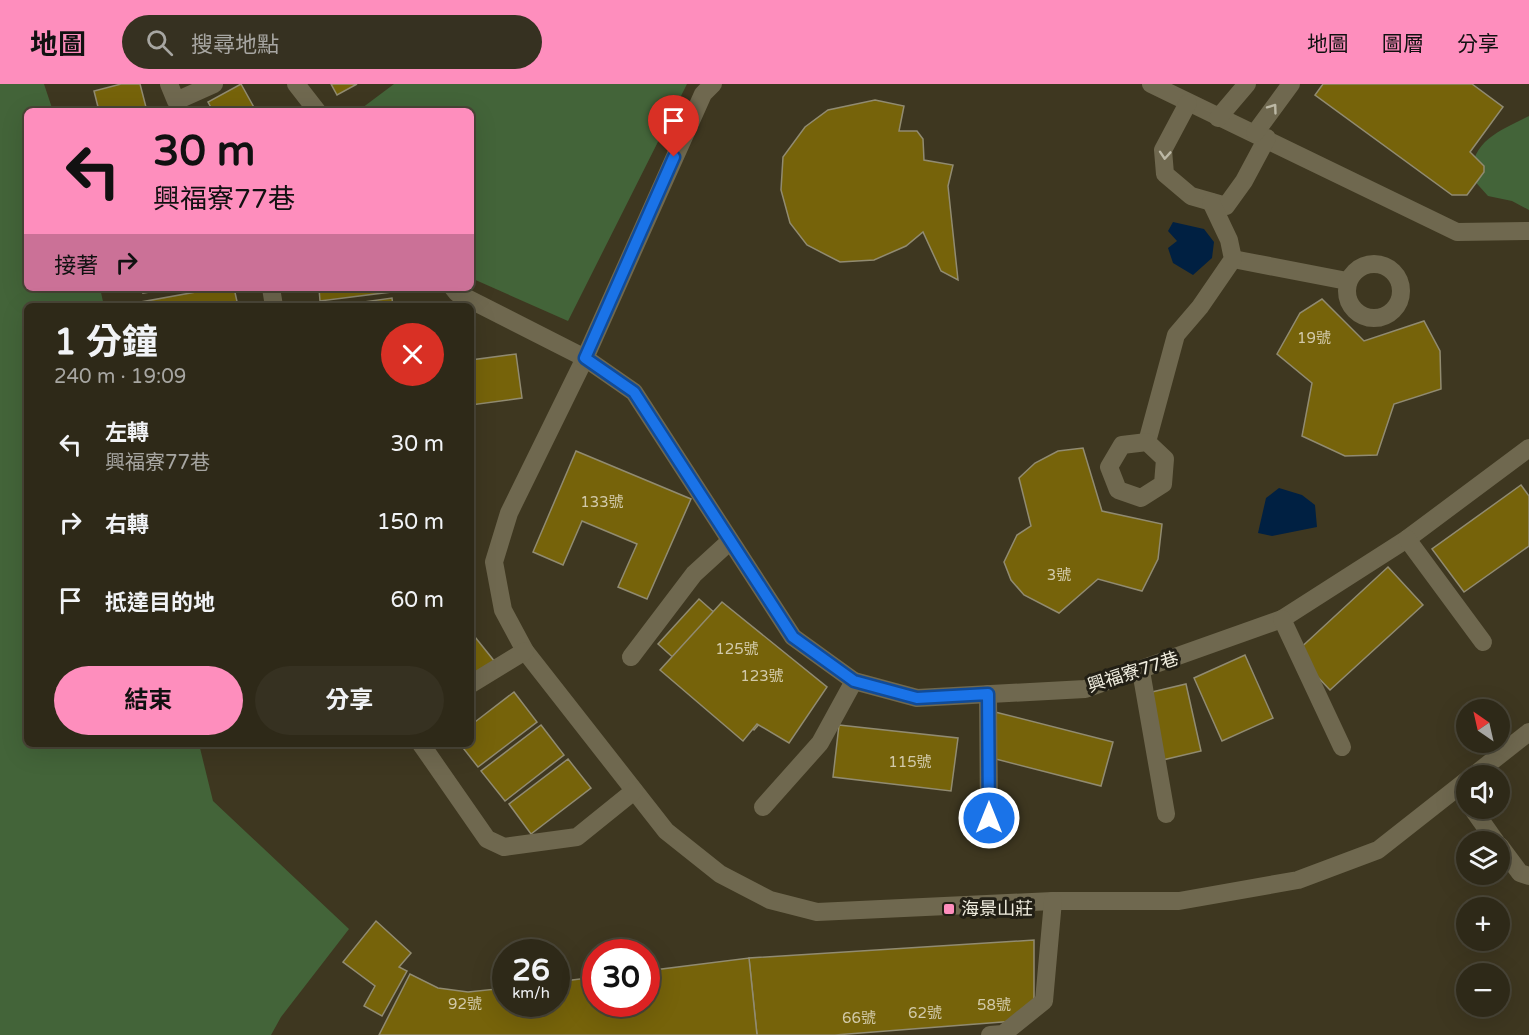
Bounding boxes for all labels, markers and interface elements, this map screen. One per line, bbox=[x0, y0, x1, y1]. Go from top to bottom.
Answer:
search box bbox=[122, 15, 542, 69]
icon: search bbox=[143, 26, 176, 59]
text: 地圖 bbox=[30, 28, 86, 62]
text: 搜尋地點 bbox=[191, 32, 279, 58]
text: 地圖 bbox=[1307, 32, 1349, 57]
text: 圖層 bbox=[1382, 32, 1424, 57]
text: 分享 bbox=[1457, 32, 1499, 57]
pin bbox=[648, 95, 699, 157]
icon: arrive bbox=[657, 104, 690, 137]
one-way arrow bbox=[1266, 104, 1277, 115]
text: 30 m bbox=[153, 126, 255, 177]
icon: left bbox=[54, 132, 132, 210]
one-way arrow bbox=[1158, 151, 1171, 160]
text: 興福寮77巷 bbox=[153, 183, 295, 216]
icon: right bbox=[110, 246, 143, 279]
text: 接著 bbox=[54, 253, 98, 279]
text: 1 分鐘 bbox=[54, 321, 158, 364]
button: close bbox=[381, 323, 444, 386]
house number: 19號 bbox=[1297, 329, 1331, 347]
text: 240 m · 19:09 bbox=[54, 365, 186, 389]
text: 左轉 bbox=[105, 420, 149, 446]
icon: left bbox=[54, 428, 87, 461]
text: 30 m bbox=[390, 431, 444, 457]
text: 興福寮77巷 bbox=[105, 451, 210, 475]
house number: 133號 bbox=[580, 493, 624, 511]
icon: right bbox=[54, 506, 87, 539]
text: 150 m bbox=[377, 509, 444, 535]
text: 右轉 bbox=[105, 512, 149, 538]
house number: 3號 bbox=[1047, 566, 1071, 584]
icon: arrive bbox=[54, 584, 87, 617]
text: 60 m bbox=[390, 587, 444, 613]
text: 抵達目的地 bbox=[105, 590, 215, 616]
house number: 125號 bbox=[715, 640, 759, 658]
street label: 興福寮77巷 bbox=[1085, 647, 1181, 697]
button: 結束 bbox=[54, 666, 243, 735]
button: 分享 bbox=[255, 666, 444, 735]
house number: 123號 bbox=[740, 667, 784, 685]
north arrow bbox=[1456, 699, 1510, 753]
map controls bbox=[1456, 699, 1510, 1017]
house number: 115號 bbox=[888, 753, 932, 771]
button: sound bbox=[1456, 765, 1510, 819]
position arrow bbox=[957, 786, 1021, 850]
button: layers bbox=[1456, 831, 1510, 885]
button: + bbox=[1456, 897, 1510, 951]
place label: 海景山莊 bbox=[961, 898, 1033, 920]
marker: 海景山莊 bbox=[942, 902, 956, 916]
speed limit sign: 30 bbox=[582, 939, 660, 1017]
text: 26 bbox=[512, 952, 550, 989]
button: − bbox=[1456, 963, 1510, 1017]
text: km/h bbox=[512, 984, 550, 1002]
house number: 92號 bbox=[448, 995, 482, 1013]
house number: 58號 bbox=[977, 996, 1011, 1014]
house number: 62號 bbox=[908, 1004, 942, 1022]
house number: 66號 bbox=[842, 1009, 876, 1027]

